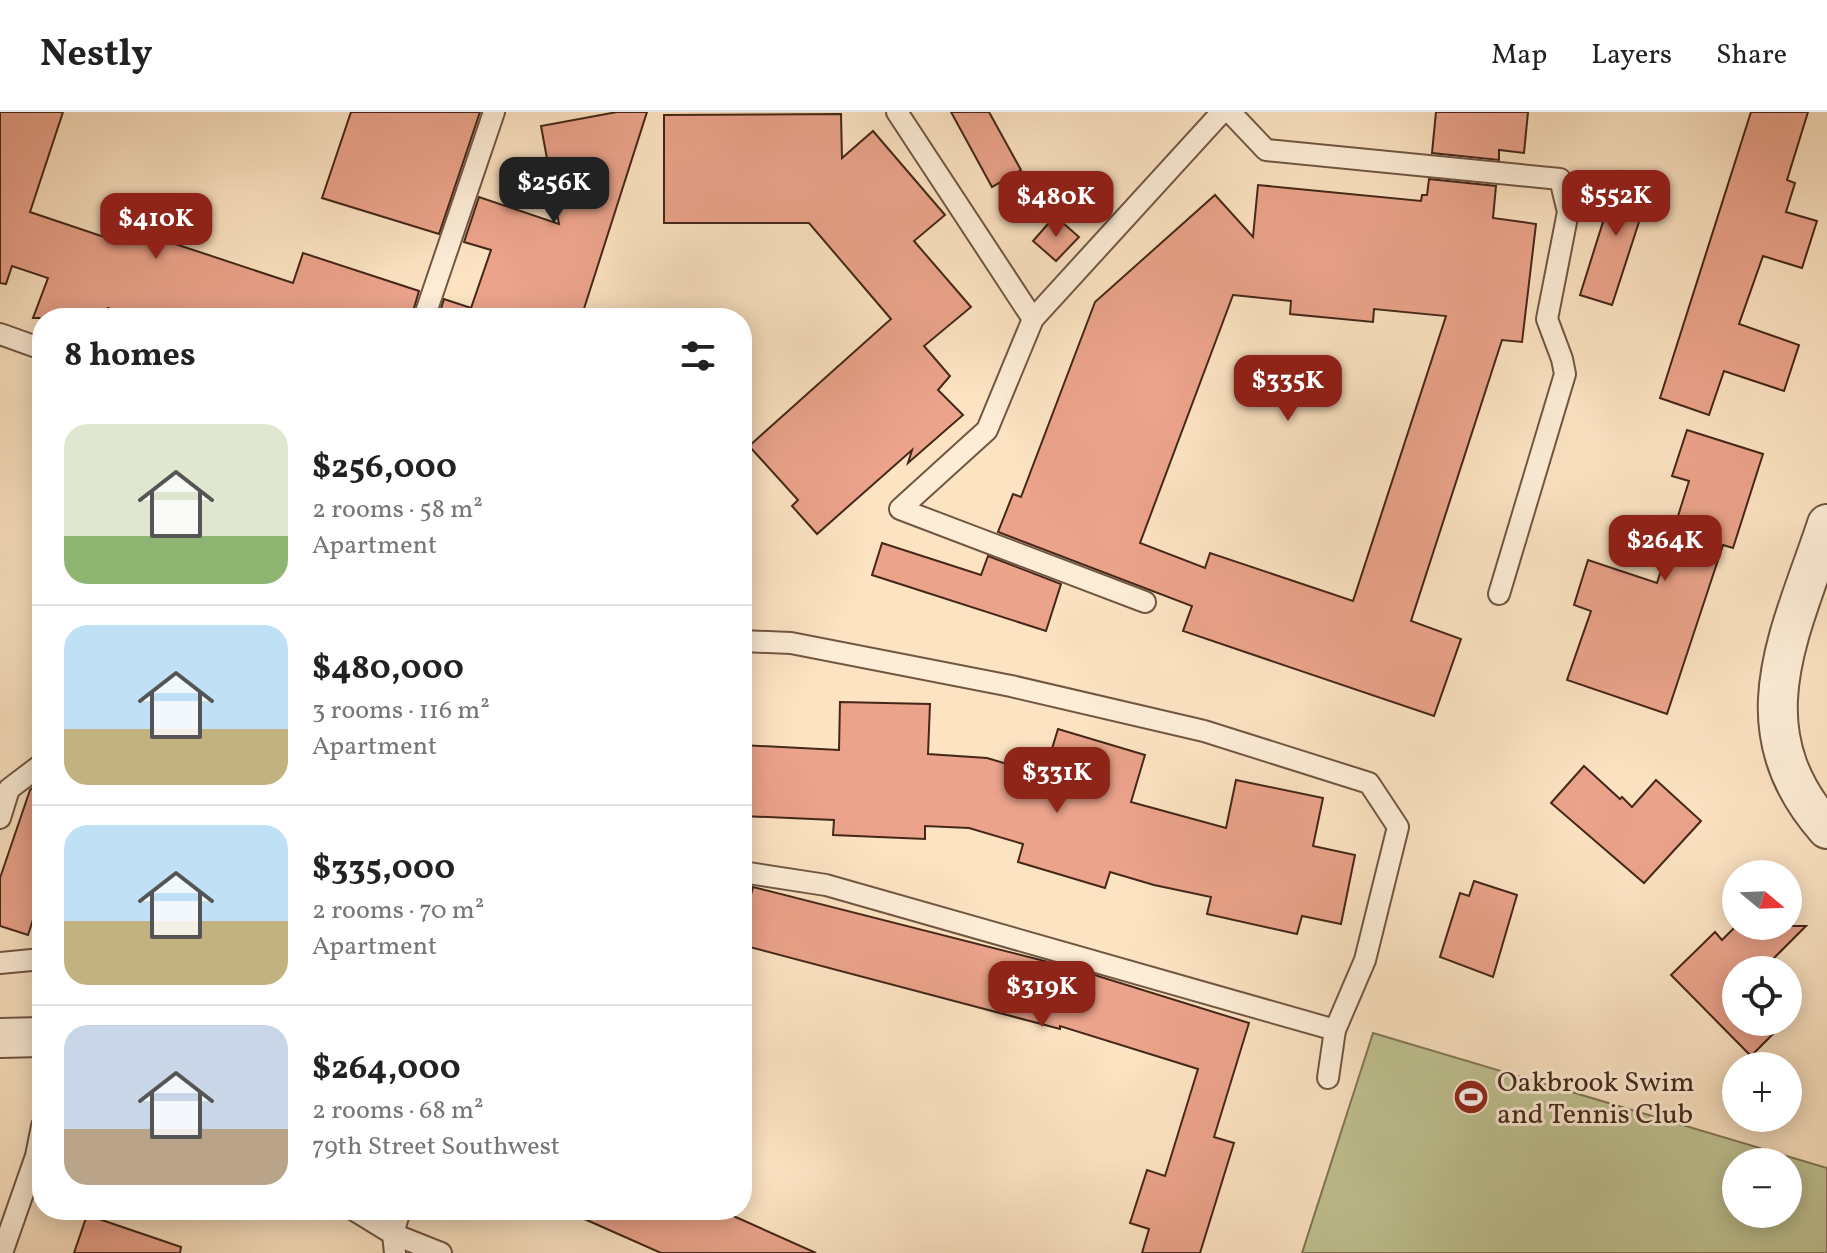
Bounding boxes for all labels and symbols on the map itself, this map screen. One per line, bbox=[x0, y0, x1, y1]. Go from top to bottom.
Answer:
pin: $256K bbox=[498, 157, 610, 225]
pin: $552K bbox=[1560, 170, 1672, 238]
pin: $480K bbox=[1000, 171, 1112, 239]
pin: $410K bbox=[100, 193, 212, 261]
pin: $335K bbox=[1232, 355, 1344, 423]
pin: $264K bbox=[1609, 515, 1721, 583]
pin: $331K bbox=[1001, 747, 1113, 815]
north arrow bbox=[1722, 860, 1802, 940]
pin: $319K bbox=[986, 961, 1098, 1029]
place label: Oakbrook Swim and Tennis Club bbox=[1497, 1064, 1694, 1135]
sports icon: Oakbrook Swim and Tennis Club bbox=[1452, 1078, 1490, 1116]

